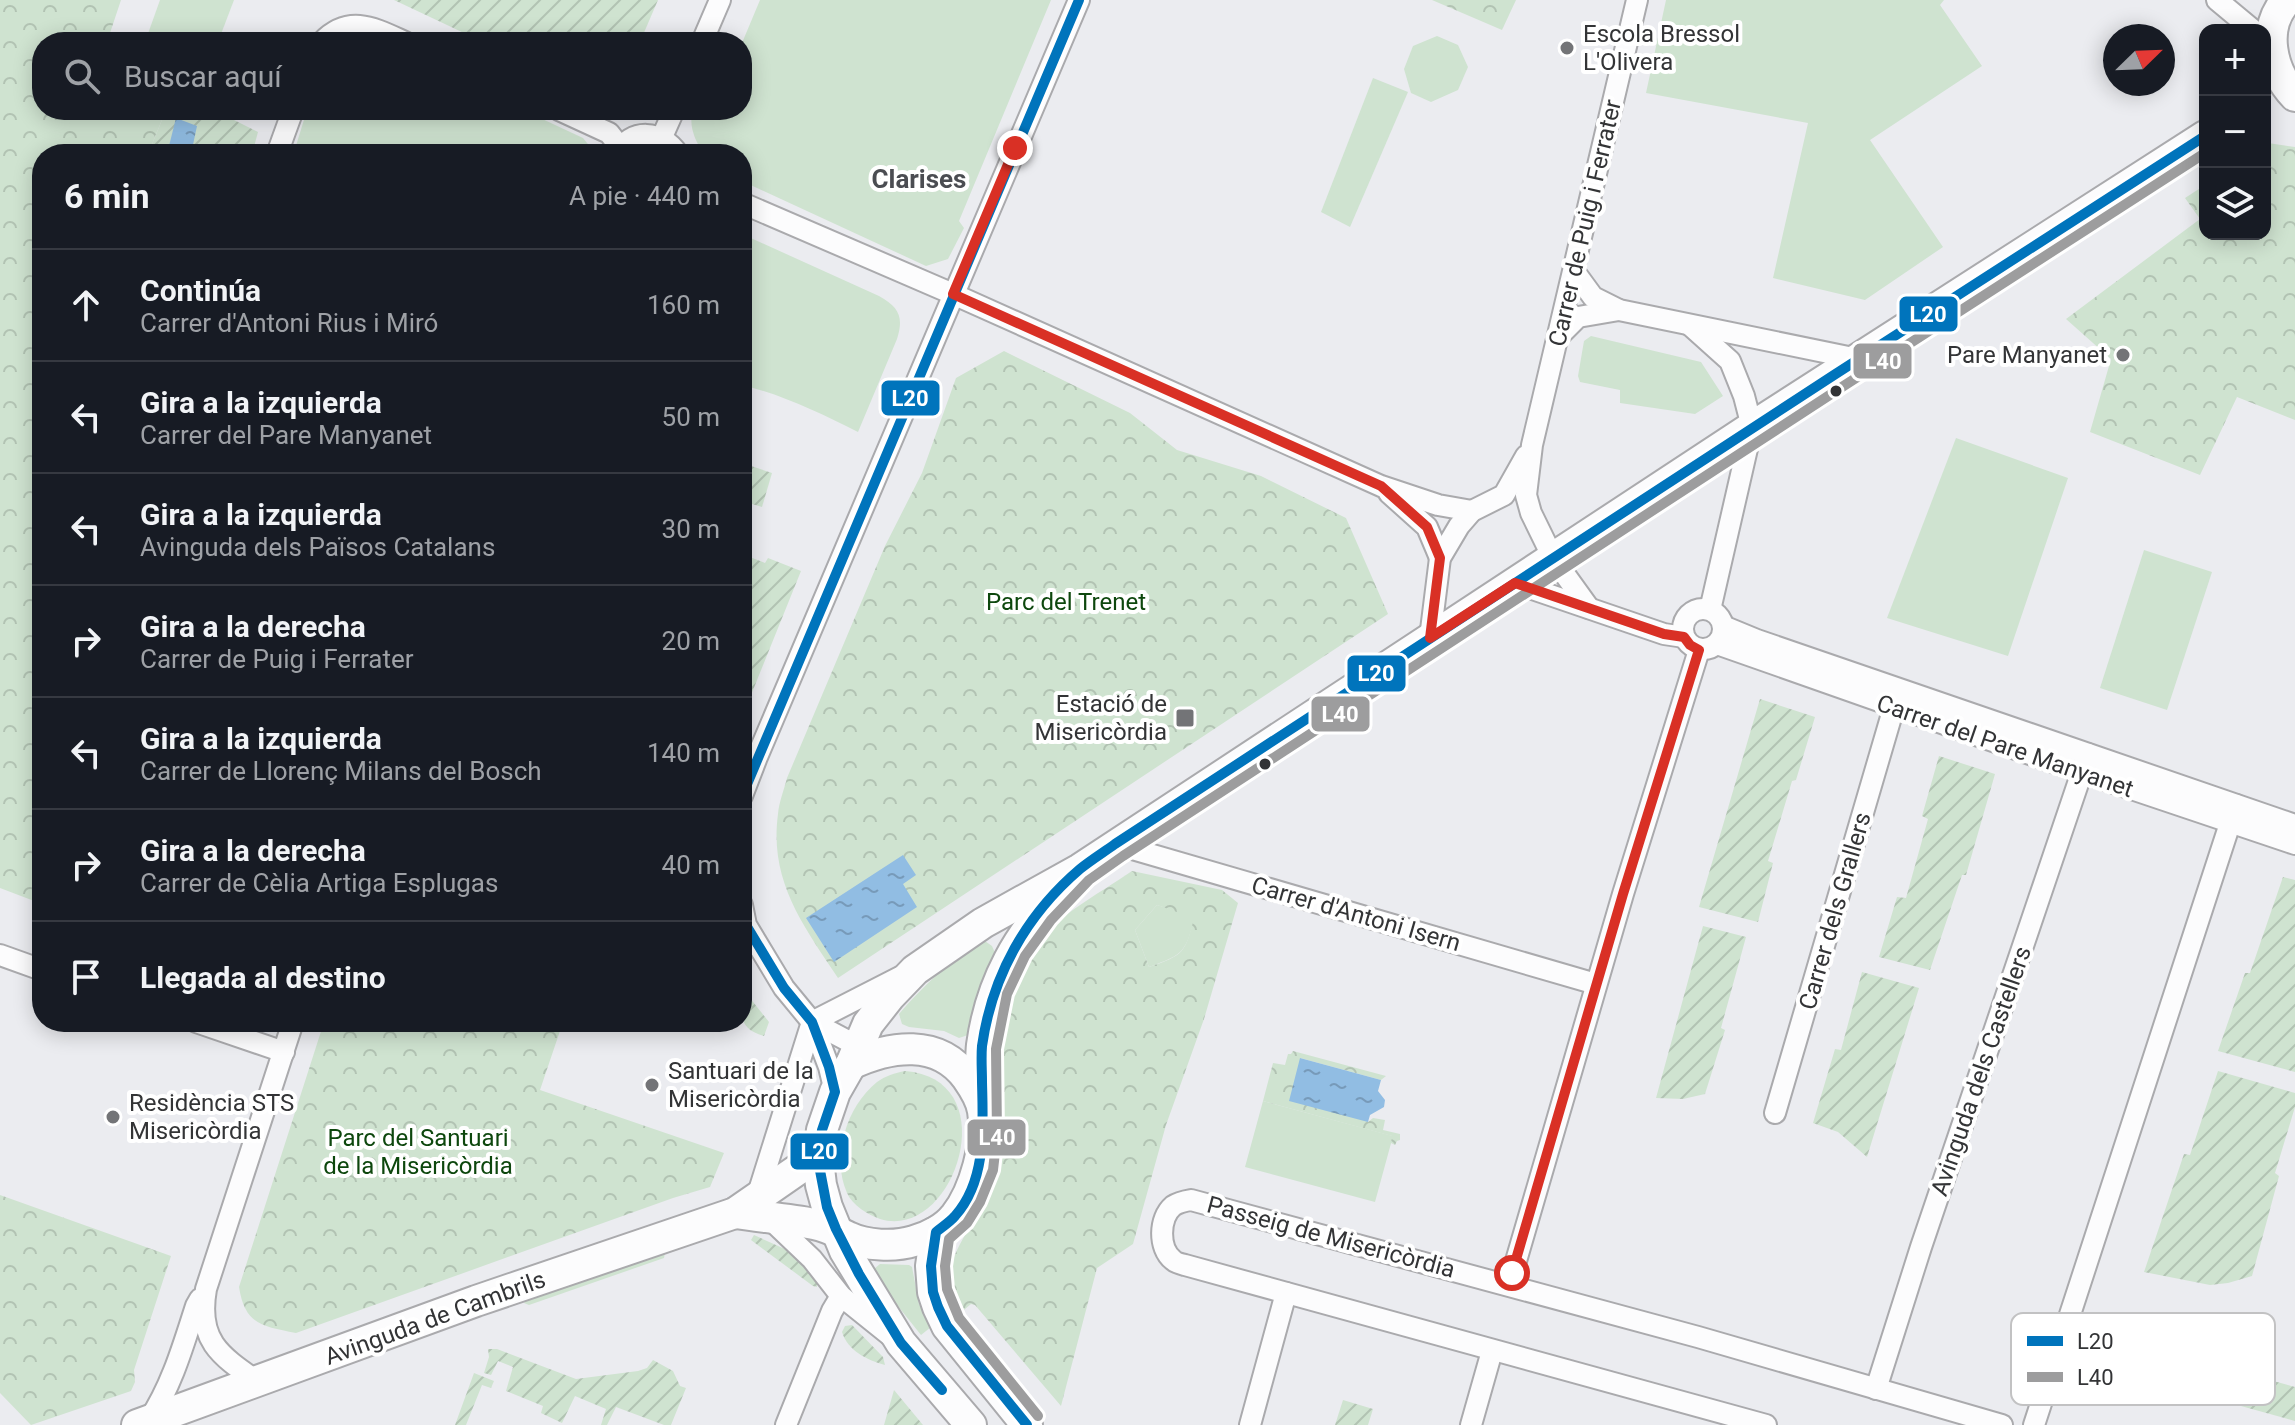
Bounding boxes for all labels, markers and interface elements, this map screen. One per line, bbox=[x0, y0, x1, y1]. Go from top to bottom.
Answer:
place label: Escola Bressol L'Olivera bbox=[1583, 20, 1740, 76]
north arrow bbox=[2103, 24, 2175, 96]
map controls bbox=[2199, 24, 2271, 240]
button: + bbox=[2199, 24, 2271, 96]
search box bbox=[32, 32, 752, 120]
marker: Escola Bressol L'Olivera bbox=[1558, 39, 1576, 57]
icon: search bbox=[60, 54, 104, 98]
text: Buscar aquí bbox=[124, 59, 282, 94]
button: − bbox=[2199, 96, 2271, 168]
street label: Carrer de Puig i Ferrater bbox=[1543, 97, 1627, 349]
route end bbox=[997, 130, 1033, 166]
district label: Clarises bbox=[872, 164, 966, 194]
button: layers bbox=[2199, 168, 2271, 240]
text: 6 min bbox=[64, 176, 149, 216]
text: A pie · 440 m bbox=[569, 181, 720, 211]
text: Continúa bbox=[140, 273, 261, 308]
icon: ahead bbox=[64, 283, 108, 327]
text: 160 m bbox=[647, 290, 720, 320]
line badge: L20 bbox=[1898, 295, 1959, 333]
text: L20 bbox=[1909, 302, 1947, 327]
text: Carrer d'Antoni Rius i Miró bbox=[140, 308, 438, 338]
place label: Pare Manyanet bbox=[1947, 341, 2107, 369]
line badge: L40 bbox=[1852, 342, 1913, 380]
marker: Pare Manyanet bbox=[2114, 346, 2132, 364]
text: L40 bbox=[1864, 349, 1902, 374]
line badge: L20 bbox=[880, 379, 941, 417]
unlabelled marker bbox=[1828, 383, 1844, 399]
text: Gira a la izquierda bbox=[140, 385, 382, 420]
text: L20 bbox=[891, 386, 929, 411]
icon: left bbox=[64, 395, 108, 439]
text: 50 m bbox=[662, 402, 720, 432]
text: Carrer del Pare Manyanet bbox=[140, 420, 432, 450]
text: Gira a la izquierda bbox=[140, 497, 382, 532]
icon: left bbox=[64, 507, 108, 551]
text: 30 m bbox=[662, 514, 720, 544]
text: Avinguda dels Països Catalans bbox=[140, 532, 495, 562]
park label: Parc del Trenet bbox=[986, 588, 1146, 616]
text: Gira a la derecha bbox=[140, 609, 366, 644]
icon: right bbox=[64, 619, 108, 663]
text: 20 m bbox=[662, 626, 720, 656]
text: Carrer de Puig i Ferrater bbox=[140, 644, 414, 674]
line badge: L20 bbox=[1346, 654, 1407, 693]
text: L20 bbox=[1357, 661, 1395, 686]
street label: Carrer del Pare Manyanet bbox=[1873, 689, 2137, 803]
place label: Estació de Misericòrdia bbox=[1035, 690, 1167, 746]
line badge: L40 bbox=[1310, 695, 1371, 733]
text: L40 bbox=[1321, 702, 1359, 727]
marker: Estació de Misericòrdia bbox=[1174, 707, 1196, 729]
text: Gira a la izquierda bbox=[140, 721, 382, 756]
icon: left bbox=[64, 731, 108, 775]
text: 140 m bbox=[647, 738, 720, 768]
text: Carrer de Llorenç Milans del Bosch bbox=[140, 756, 542, 786]
unlabelled marker bbox=[1257, 756, 1273, 772]
street label: Carrer dels Grallers bbox=[1793, 809, 1877, 1013]
text: Gira a la derecha bbox=[140, 833, 366, 868]
icon: right bbox=[64, 843, 108, 887]
text: 40 m bbox=[662, 850, 720, 880]
text: Carrer de Cèlia Artiga Esplugas bbox=[140, 868, 498, 898]
street label: Carrer d'Antoni Isern bbox=[1248, 871, 1464, 957]
street label: Avinguda dels Castellers bbox=[1925, 943, 2037, 1199]
icon: arrive bbox=[64, 955, 108, 999]
text: Llegada al destino bbox=[140, 960, 386, 995]
place label: Santuari de la Misericòrdia bbox=[668, 1057, 814, 1113]
marker: Santuari de la Misericòrdia bbox=[643, 1076, 661, 1094]
place label: Residència STS Misericòrdia bbox=[129, 1089, 294, 1145]
marker: Residència STS Misericòrdia bbox=[104, 1108, 122, 1126]
line badge: L40 bbox=[966, 1118, 1027, 1157]
park label: Parc del Santuari de la Misericòrdia bbox=[323, 1124, 513, 1180]
text: L40 bbox=[978, 1125, 1016, 1150]
line badge: L20 bbox=[789, 1132, 850, 1171]
text: L20 bbox=[800, 1139, 838, 1164]
street label: Passeig de Misericòrdia bbox=[1204, 1190, 1458, 1284]
route start bbox=[1494, 1255, 1530, 1291]
street label: Avinguda de Cambrils bbox=[321, 1265, 549, 1371]
legend bbox=[2011, 1313, 2275, 1405]
text: L20 bbox=[2077, 1329, 2114, 1354]
text: L40 bbox=[2077, 1365, 2114, 1390]

